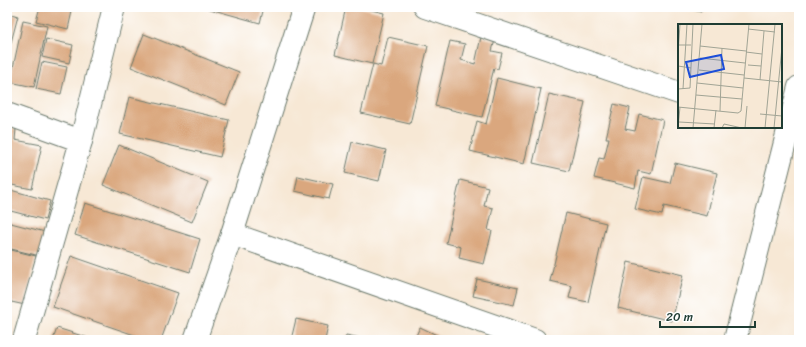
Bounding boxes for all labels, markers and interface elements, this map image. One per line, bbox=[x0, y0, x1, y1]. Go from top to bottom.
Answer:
inset map bbox=[678, 24, 782, 128]
scale bar bbox=[660, 303, 755, 329]
text: 20 m bbox=[666, 306, 693, 328]

